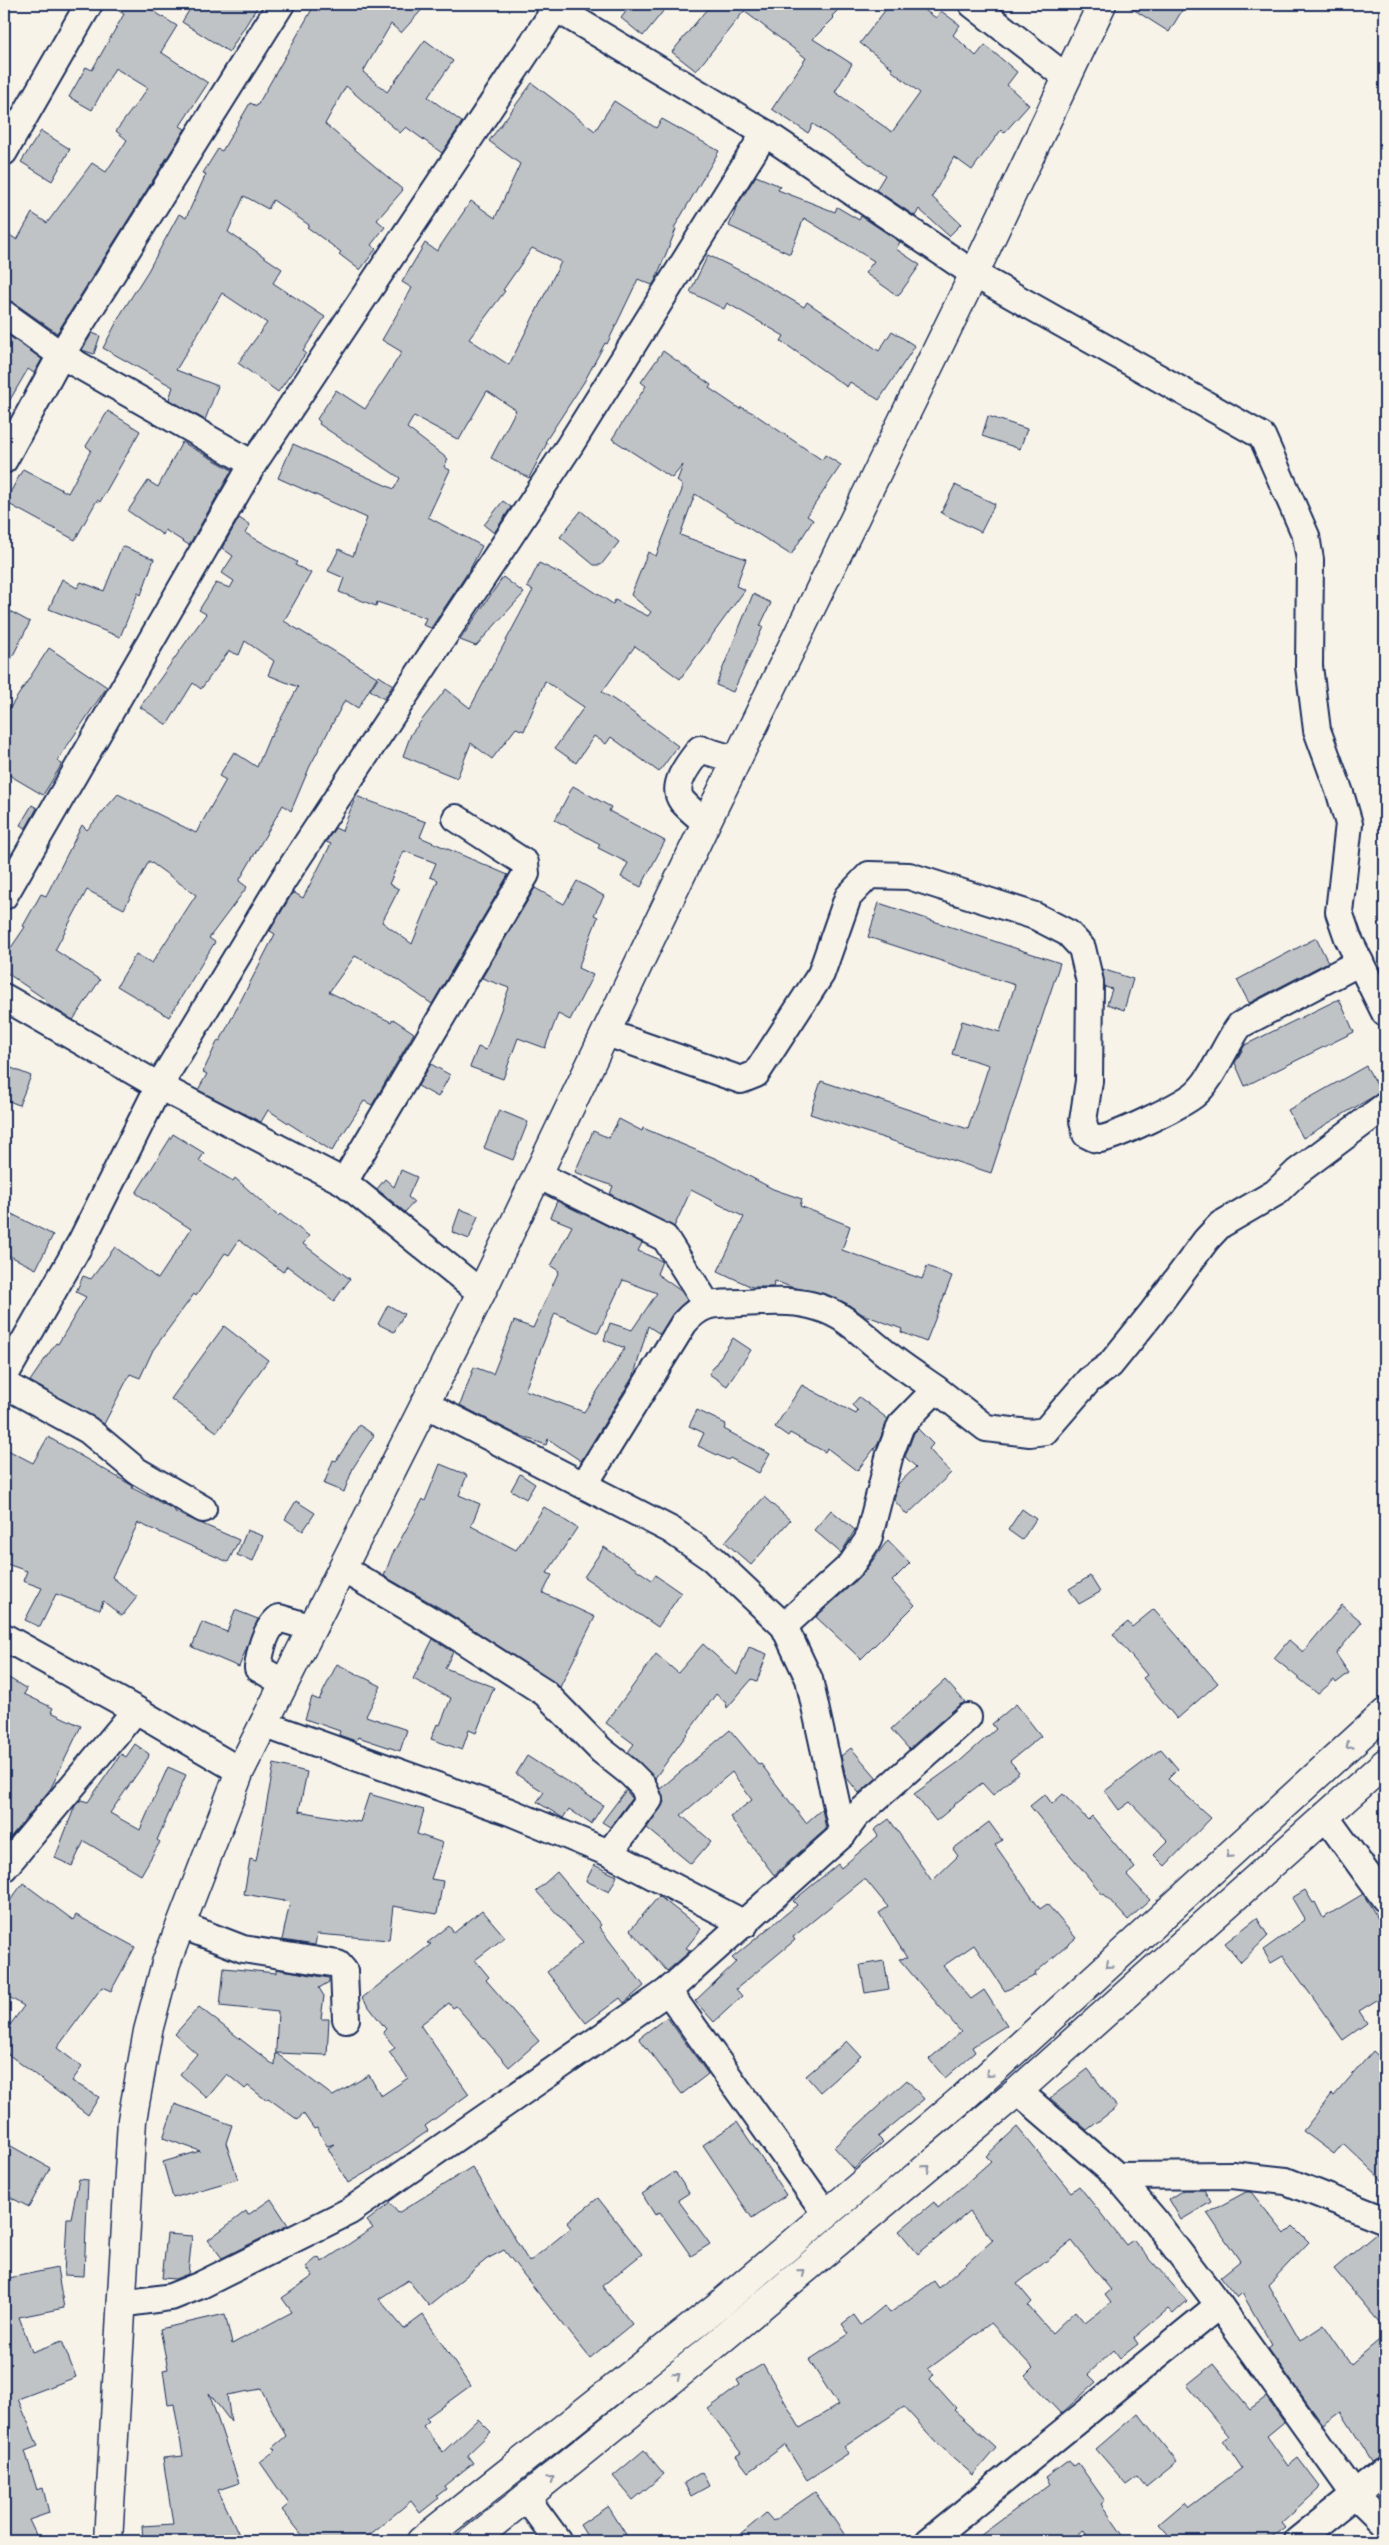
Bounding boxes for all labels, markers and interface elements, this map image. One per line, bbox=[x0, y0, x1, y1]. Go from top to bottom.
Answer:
one-way arrow bbox=[1346, 1740, 1355, 1749]
one-way arrow bbox=[1226, 1849, 1235, 1858]
one-way arrow bbox=[1106, 1959, 1115, 1968]
one-way arrow bbox=[986, 2069, 995, 2078]
one-way arrow bbox=[921, 2164, 930, 2173]
one-way arrow bbox=[796, 2269, 805, 2278]
one-way arrow bbox=[672, 2373, 681, 2382]
one-way arrow bbox=[545, 2476, 554, 2484]

